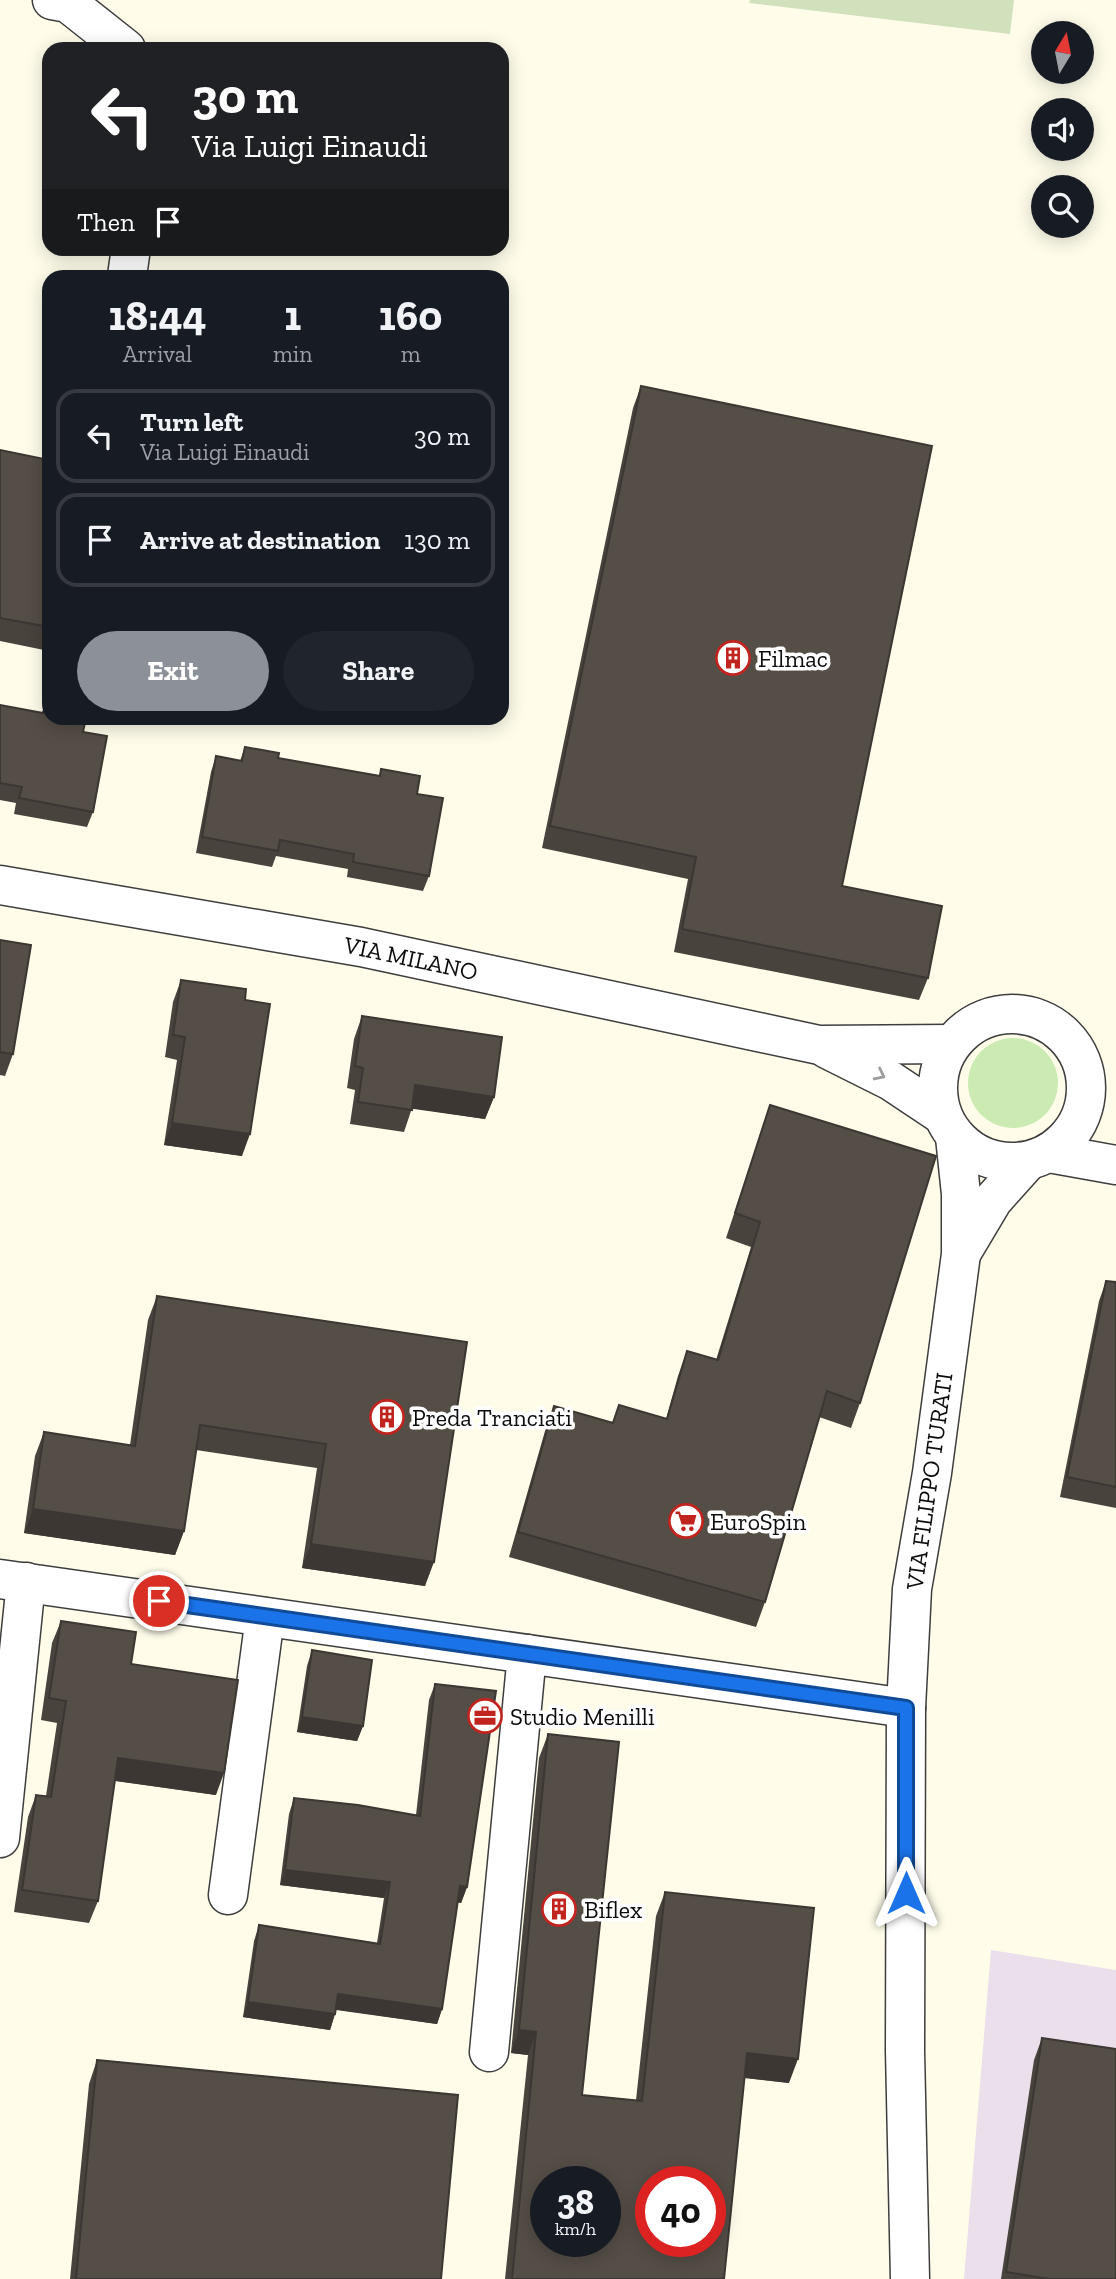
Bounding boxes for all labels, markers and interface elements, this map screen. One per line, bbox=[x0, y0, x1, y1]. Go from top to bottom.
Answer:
north arrow bbox=[1031, 21, 1094, 84]
map controls bbox=[1031, 21, 1094, 238]
text: 30 m bbox=[192, 67, 298, 126]
icon: left bbox=[77, 70, 168, 161]
button: sound bbox=[1031, 98, 1094, 161]
text: Via Luigi Einaudi bbox=[192, 127, 428, 165]
button: search bbox=[1031, 175, 1094, 238]
icon: arrive bbox=[149, 203, 187, 241]
text: Then bbox=[77, 206, 135, 238]
text: 18:44 bbox=[108, 290, 206, 341]
text: 1 bbox=[284, 290, 301, 341]
text: 160 bbox=[379, 290, 443, 341]
text: Arrival bbox=[123, 340, 192, 368]
text: min bbox=[273, 340, 312, 368]
text: m bbox=[401, 340, 421, 368]
text: Turn left bbox=[140, 406, 243, 438]
icon: left bbox=[81, 417, 119, 455]
text: 30 m bbox=[414, 420, 470, 452]
text: Via Luigi Einaudi bbox=[140, 438, 309, 466]
icon: arrive bbox=[81, 521, 119, 559]
text: Arrive at destination bbox=[140, 524, 380, 556]
text: 130 m bbox=[404, 524, 470, 556]
button: Exit bbox=[77, 631, 269, 711]
button: Share bbox=[283, 631, 474, 711]
building icon: Filmac bbox=[714, 639, 752, 677]
place label: Filmac bbox=[758, 644, 828, 673]
street label: VIA MILANO bbox=[341, 929, 480, 986]
one-way arrow bbox=[873, 1067, 885, 1081]
street label: VIA FILIPPO TURATI bbox=[899, 1371, 959, 1592]
building icon: Preda Tranciati bbox=[368, 1398, 406, 1436]
place label: Preda Tranciati bbox=[412, 1403, 572, 1432]
supermarket icon: EuroSpin bbox=[667, 1502, 705, 1540]
place label: EuroSpin bbox=[710, 1507, 807, 1536]
pin bbox=[129, 1571, 189, 1631]
icon: arrive bbox=[140, 1582, 178, 1620]
office icon: Studio Menilli bbox=[466, 1697, 504, 1735]
place label: Studio Menilli bbox=[510, 1702, 655, 1731]
position arrow bbox=[869, 1856, 943, 1930]
building icon: Biflex bbox=[540, 1890, 578, 1928]
place label: Biflex bbox=[584, 1895, 642, 1924]
speed limit sign: 40 bbox=[635, 2166, 726, 2257]
text: 38 bbox=[557, 2181, 594, 2223]
text: km/h bbox=[555, 2218, 596, 2240]

